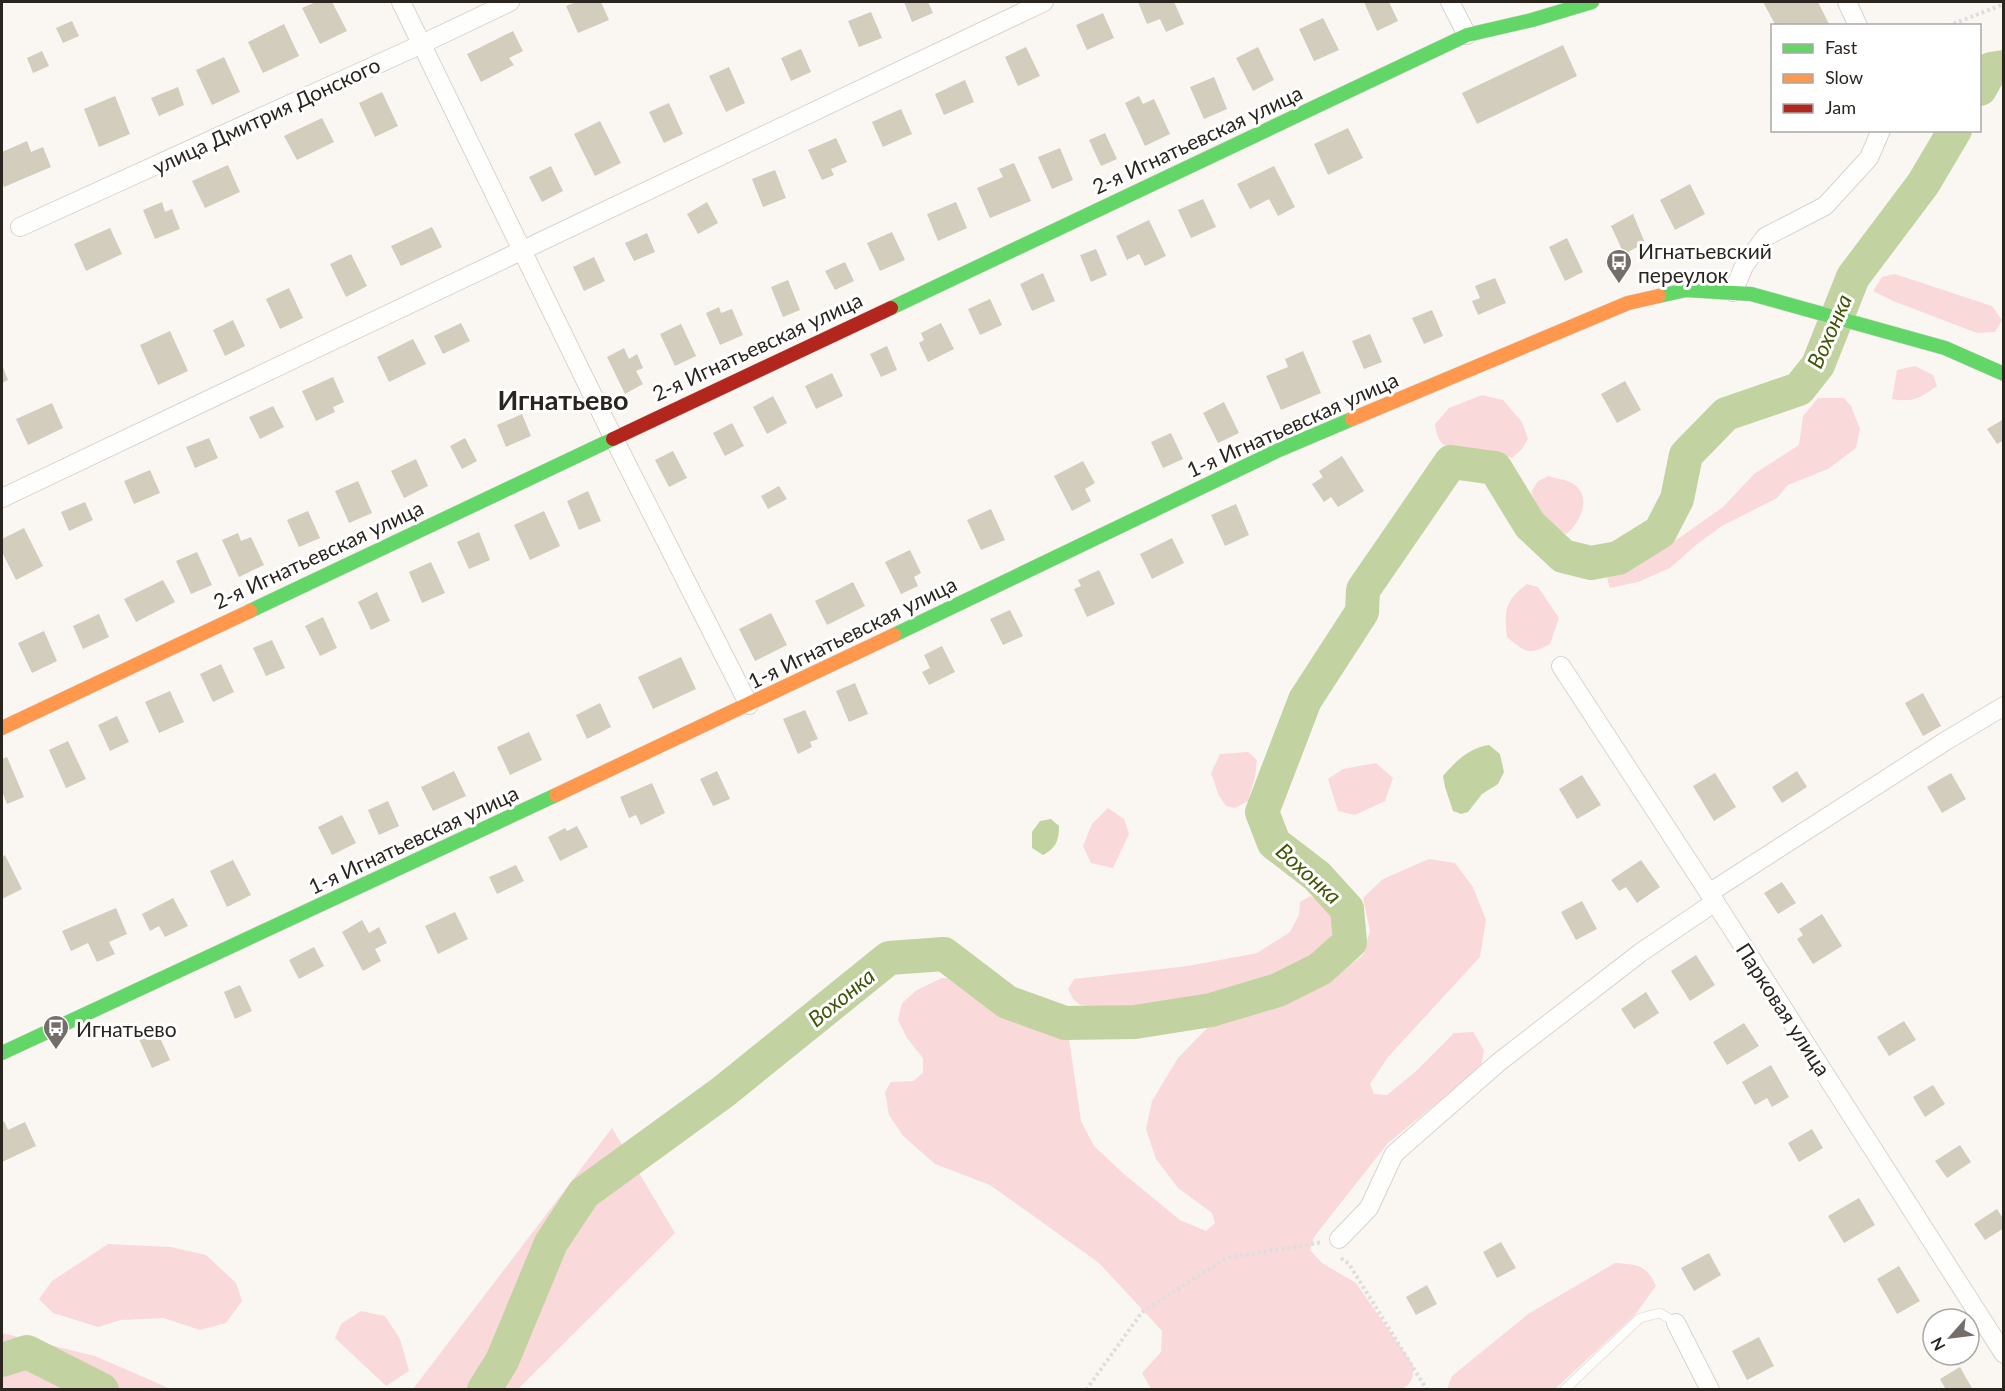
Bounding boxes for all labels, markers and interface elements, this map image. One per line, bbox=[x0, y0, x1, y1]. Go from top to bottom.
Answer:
legend bbox=[1771, 24, 1981, 132]
text: Fast bbox=[1825, 36, 1858, 58]
street label: улица Дмитрия Донского bbox=[148, 51, 384, 179]
text: Slow bbox=[1825, 66, 1863, 88]
street label: 2-я Игнатьевская улица bbox=[1088, 79, 1306, 199]
text: Jam bbox=[1825, 96, 1856, 118]
place label: Игнатьевский переулок bbox=[1638, 238, 1772, 287]
bus stop icon: Игнатьевский переулок bbox=[1604, 247, 1634, 285]
street label: 2-я Игнатьевская улица bbox=[648, 286, 866, 406]
water label: Вохонка bbox=[1801, 290, 1857, 372]
street label: 1-я Игнатьевская улица bbox=[1182, 366, 1402, 482]
district label: Игнатьево bbox=[497, 383, 629, 416]
street label: 2-я Игнатьевская улица bbox=[209, 494, 427, 614]
street label: 1-я Игнатьевская улица bbox=[744, 571, 960, 693]
street label: 1-я Игнатьевская улица bbox=[304, 779, 522, 899]
water label: Вохонка bbox=[1271, 837, 1347, 909]
street label: Парковая улица bbox=[1732, 938, 1836, 1080]
water label: Вохонка bbox=[802, 962, 880, 1032]
bus stop icon: Игнатьево bbox=[41, 1013, 71, 1051]
place label: Игнатьево bbox=[76, 1016, 177, 1041]
north arrow bbox=[1921, 1307, 1981, 1367]
text: N bbox=[1926, 1334, 1949, 1354]

